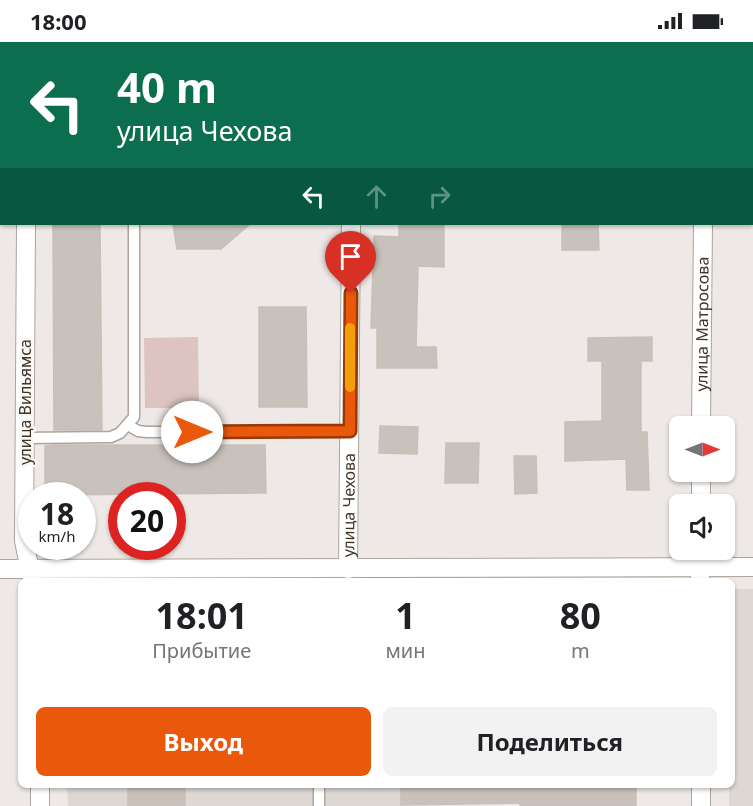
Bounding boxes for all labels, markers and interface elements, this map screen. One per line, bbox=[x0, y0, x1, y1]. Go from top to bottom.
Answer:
text: 18:00 bbox=[30, 6, 87, 36]
text: 40 m bbox=[117, 58, 217, 115]
icon: left bbox=[18, 66, 96, 144]
text: улица Чехова bbox=[117, 112, 293, 149]
icon: left bbox=[297, 180, 330, 213]
icon: ahead bbox=[360, 180, 393, 213]
icon: right bbox=[423, 180, 456, 213]
pin bbox=[325, 231, 376, 293]
icon: arrive bbox=[334, 240, 367, 273]
street label: улица Матросова bbox=[690, 257, 714, 391]
street label: улица Вильямса bbox=[14, 339, 36, 465]
position arrow bbox=[160, 400, 224, 464]
north arrow bbox=[669, 416, 735, 482]
map controls bbox=[669, 416, 735, 560]
street label: улица Чехова bbox=[337, 453, 360, 557]
speed limit sign: 20 bbox=[108, 482, 186, 560]
text: 18 bbox=[40, 493, 74, 534]
button: sound bbox=[669, 494, 735, 560]
text: km/h bbox=[39, 526, 75, 546]
text: 18:01 bbox=[155, 591, 248, 640]
text: 1 bbox=[395, 591, 416, 640]
text: 80 bbox=[560, 591, 601, 640]
text: Прибытие bbox=[152, 637, 251, 664]
text: мин bbox=[385, 637, 425, 664]
text: m bbox=[571, 637, 590, 664]
button: Выход bbox=[36, 707, 371, 776]
button: Поделиться bbox=[383, 707, 717, 776]

